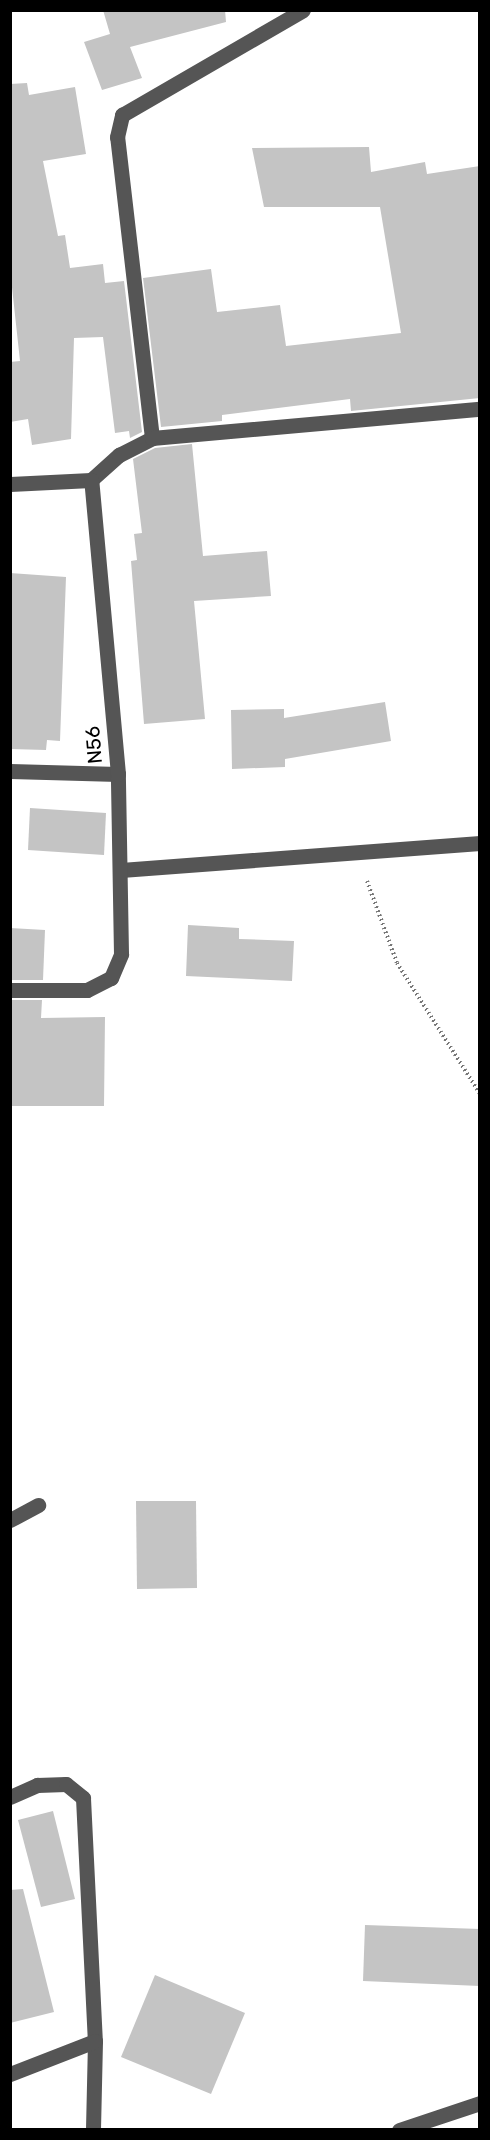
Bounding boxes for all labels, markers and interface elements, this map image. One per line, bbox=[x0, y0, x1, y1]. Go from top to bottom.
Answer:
street label: N56 bbox=[80, 725, 108, 765]

